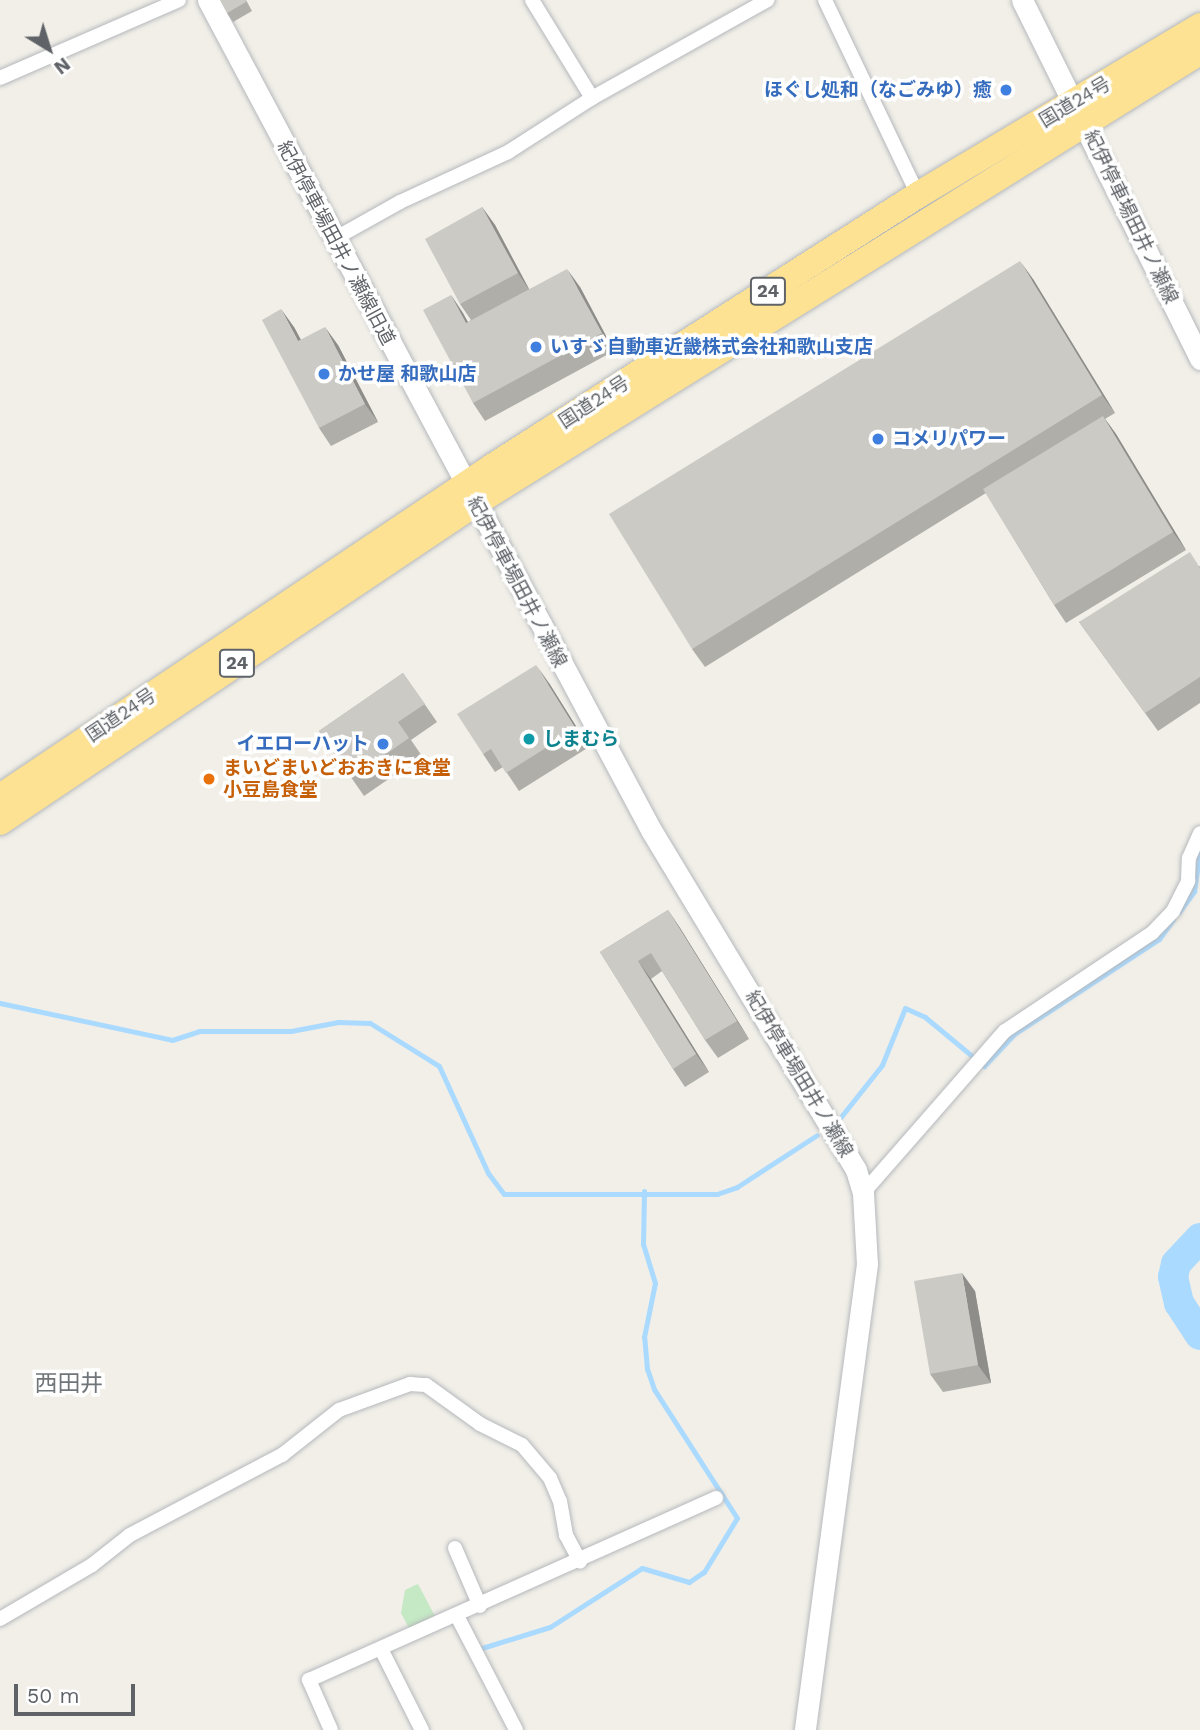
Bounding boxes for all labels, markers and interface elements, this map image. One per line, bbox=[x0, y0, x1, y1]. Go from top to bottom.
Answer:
north arrow bbox=[14, 14, 84, 84]
text: N bbox=[50, 53, 75, 79]
street label: 国道24号 bbox=[1035, 72, 1115, 132]
place label: ほぐし処和（なごみゆ）癒 bbox=[764, 79, 992, 101]
marker: ほぐし処和（なごみゆ）癒 bbox=[998, 82, 1014, 98]
street label: 紀伊停車場田井ノ瀬線 bbox=[1079, 127, 1183, 307]
street label: 紀伊停車場田井ノ瀬線旧道 bbox=[272, 137, 400, 349]
road number: 24 bbox=[749, 276, 787, 306]
place label: いすゞ自動車近畿株式会社和歌山支店 bbox=[550, 336, 873, 358]
marker: いすゞ自動車近畿株式会社和歌山支店 bbox=[528, 339, 544, 355]
place label: かせ屋 和歌山店 bbox=[338, 363, 476, 385]
marker: かせ屋 和歌山店 bbox=[316, 366, 332, 382]
street label: 国道24号 bbox=[555, 371, 633, 433]
place label: コメリパワー bbox=[892, 428, 1006, 450]
marker: コメリパワー bbox=[870, 431, 886, 447]
street label: 紀伊停車場田井ノ瀬線 bbox=[462, 493, 572, 671]
road number: 24 bbox=[218, 648, 256, 678]
street label: 国道24号 bbox=[82, 683, 160, 747]
place label: しまむら bbox=[543, 728, 619, 750]
marker: しまむら bbox=[521, 731, 537, 747]
place label: イエローハット bbox=[236, 733, 369, 755]
marker: イエローハット bbox=[375, 736, 391, 752]
place label: まいどまいどおおきに食堂 小豆島食堂 bbox=[223, 757, 451, 801]
marker: まいどまいどおおきに食堂 小豆島食堂 bbox=[201, 771, 217, 787]
street label: 紀伊停車場田井ノ瀬線 bbox=[740, 987, 858, 1161]
district label: 西田井 bbox=[35, 1370, 103, 1398]
scale bar bbox=[18, 1670, 138, 1714]
text: 50 m bbox=[27, 1683, 79, 1708]

